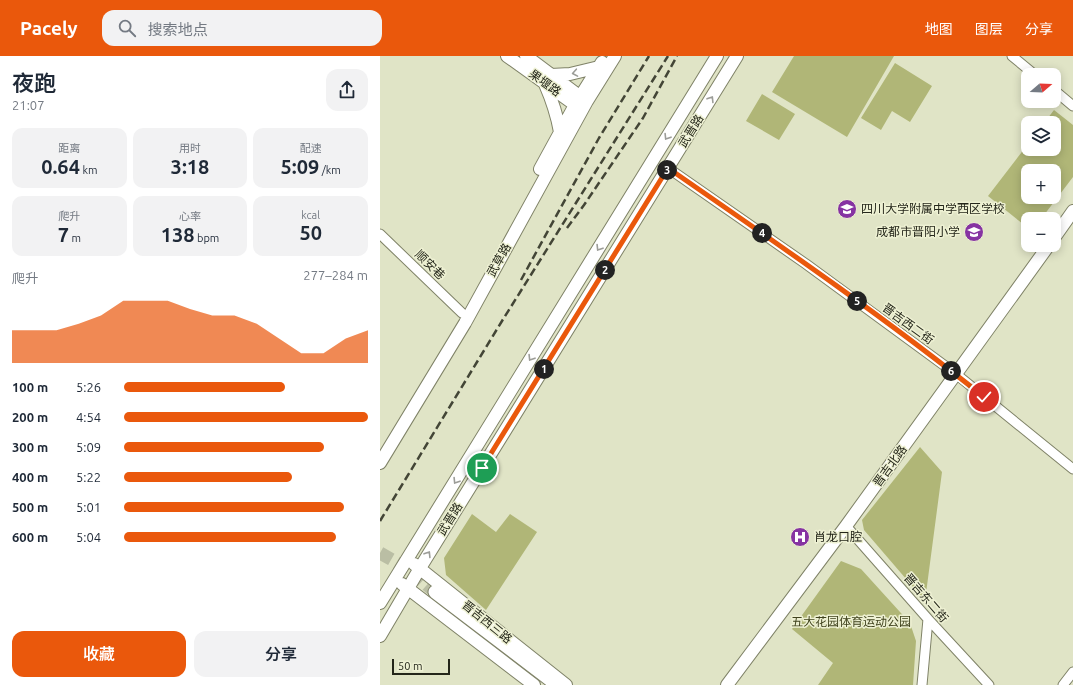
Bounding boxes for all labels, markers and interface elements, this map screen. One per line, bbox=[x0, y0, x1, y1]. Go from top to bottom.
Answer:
search box bbox=[102, 10, 382, 46]
text: Pacely bbox=[20, 17, 78, 39]
icon: search bbox=[116, 17, 138, 39]
text: 搜索地点 bbox=[148, 21, 208, 38]
text: 地图 bbox=[925, 21, 953, 37]
text: 图层 bbox=[975, 21, 1003, 37]
text: 分享 bbox=[1025, 21, 1053, 37]
street label: 果堰路 bbox=[527, 67, 564, 98]
one-way arrow bbox=[572, 68, 578, 77]
north arrow bbox=[1021, 68, 1061, 108]
map controls bbox=[1021, 68, 1061, 252]
button: share bbox=[326, 69, 368, 111]
text: 夜跑 bbox=[12, 70, 56, 95]
one-way arrow bbox=[706, 96, 714, 103]
text: 21:07 bbox=[12, 98, 45, 112]
street label: 武晋路 bbox=[676, 112, 706, 149]
button: layers bbox=[1021, 116, 1061, 156]
one-way arrow bbox=[665, 133, 672, 140]
text: 距离 bbox=[58, 142, 80, 154]
text: 用时 bbox=[179, 142, 201, 154]
text: 配速 bbox=[300, 142, 322, 154]
text: 0.64 bbox=[41, 155, 80, 178]
text: 3:18 bbox=[171, 155, 209, 178]
text: 5:09 bbox=[280, 155, 319, 178]
pin: 3 bbox=[657, 160, 677, 180]
text: km bbox=[80, 164, 98, 176]
text: /km bbox=[319, 164, 341, 176]
text: 3 bbox=[664, 164, 670, 176]
button: + bbox=[1021, 164, 1061, 204]
school or university icon: 四川大学附属中学西区学校 bbox=[836, 198, 858, 220]
place label: 四川大学附属中学西区学校 bbox=[861, 202, 1005, 215]
text: kcal bbox=[301, 209, 320, 221]
text: 爬升 bbox=[58, 210, 80, 222]
text: 心率 bbox=[179, 210, 201, 222]
button: − bbox=[1021, 212, 1061, 252]
text: 50 bbox=[299, 221, 322, 244]
school or university icon: 成都市晋阳小学 bbox=[963, 221, 985, 243]
text: 7 bbox=[58, 223, 69, 246]
text: 138 bbox=[161, 223, 194, 246]
pin: 4 bbox=[752, 223, 772, 243]
place label: 成都市晋阳小学 bbox=[876, 225, 960, 238]
text: 4 bbox=[759, 227, 765, 239]
text: m bbox=[69, 232, 81, 244]
text: bpm bbox=[194, 232, 219, 244]
street label: 武草路 bbox=[484, 241, 513, 279]
one-way arrow bbox=[597, 244, 604, 251]
street label: 顺安巷 bbox=[413, 247, 448, 282]
pin: 2 bbox=[595, 260, 615, 280]
text: 2 bbox=[602, 264, 608, 276]
text: 277–284 m bbox=[303, 268, 368, 282]
text: 爬升 bbox=[12, 271, 38, 285]
pin: 5 bbox=[847, 291, 867, 311]
text: 5 bbox=[854, 295, 860, 307]
street label: 晋吉西二街 bbox=[880, 301, 936, 346]
one-way arrow bbox=[529, 354, 536, 361]
pin: 1 bbox=[534, 359, 554, 379]
pin: 6 bbox=[941, 361, 961, 381]
text: 1 bbox=[541, 363, 547, 375]
text: 6 bbox=[948, 365, 954, 377]
text: 100 m bbox=[12, 380, 48, 394]
text: 5:26 bbox=[76, 380, 101, 394]
pin bbox=[967, 380, 1001, 414]
icon: check bbox=[973, 386, 995, 408]
text: 200 m bbox=[12, 410, 48, 424]
text: 4:54 bbox=[76, 410, 101, 424]
text: 300 m bbox=[12, 440, 48, 454]
text: 5:09 bbox=[76, 440, 101, 454]
street label: 晋吉北路 bbox=[870, 442, 909, 489]
pin bbox=[465, 451, 499, 485]
icon: arrive bbox=[471, 457, 493, 479]
text: 400 m bbox=[12, 470, 48, 484]
text: 5:22 bbox=[76, 470, 101, 484]
one-way arrow bbox=[453, 477, 460, 484]
text: 500 m bbox=[12, 500, 48, 514]
text: 5:01 bbox=[76, 500, 101, 514]
street label: 武晋路 bbox=[435, 500, 465, 537]
hospital icon: 肖龙口腔 bbox=[789, 526, 811, 548]
text: 600 m bbox=[12, 530, 48, 544]
text: 5:04 bbox=[76, 530, 101, 544]
place label: 肖龙口腔 bbox=[814, 530, 862, 543]
one-way arrow bbox=[424, 551, 431, 558]
street label: 晋吉东二街 bbox=[902, 571, 951, 625]
street label: 晋吉西三路 bbox=[460, 598, 515, 646]
park label: 五大花园体育运动公园 bbox=[791, 615, 911, 628]
button: 收藏 bbox=[12, 631, 186, 677]
button: 分享 bbox=[194, 631, 368, 677]
scale bar bbox=[392, 657, 450, 676]
text: 50 m bbox=[398, 660, 422, 672]

